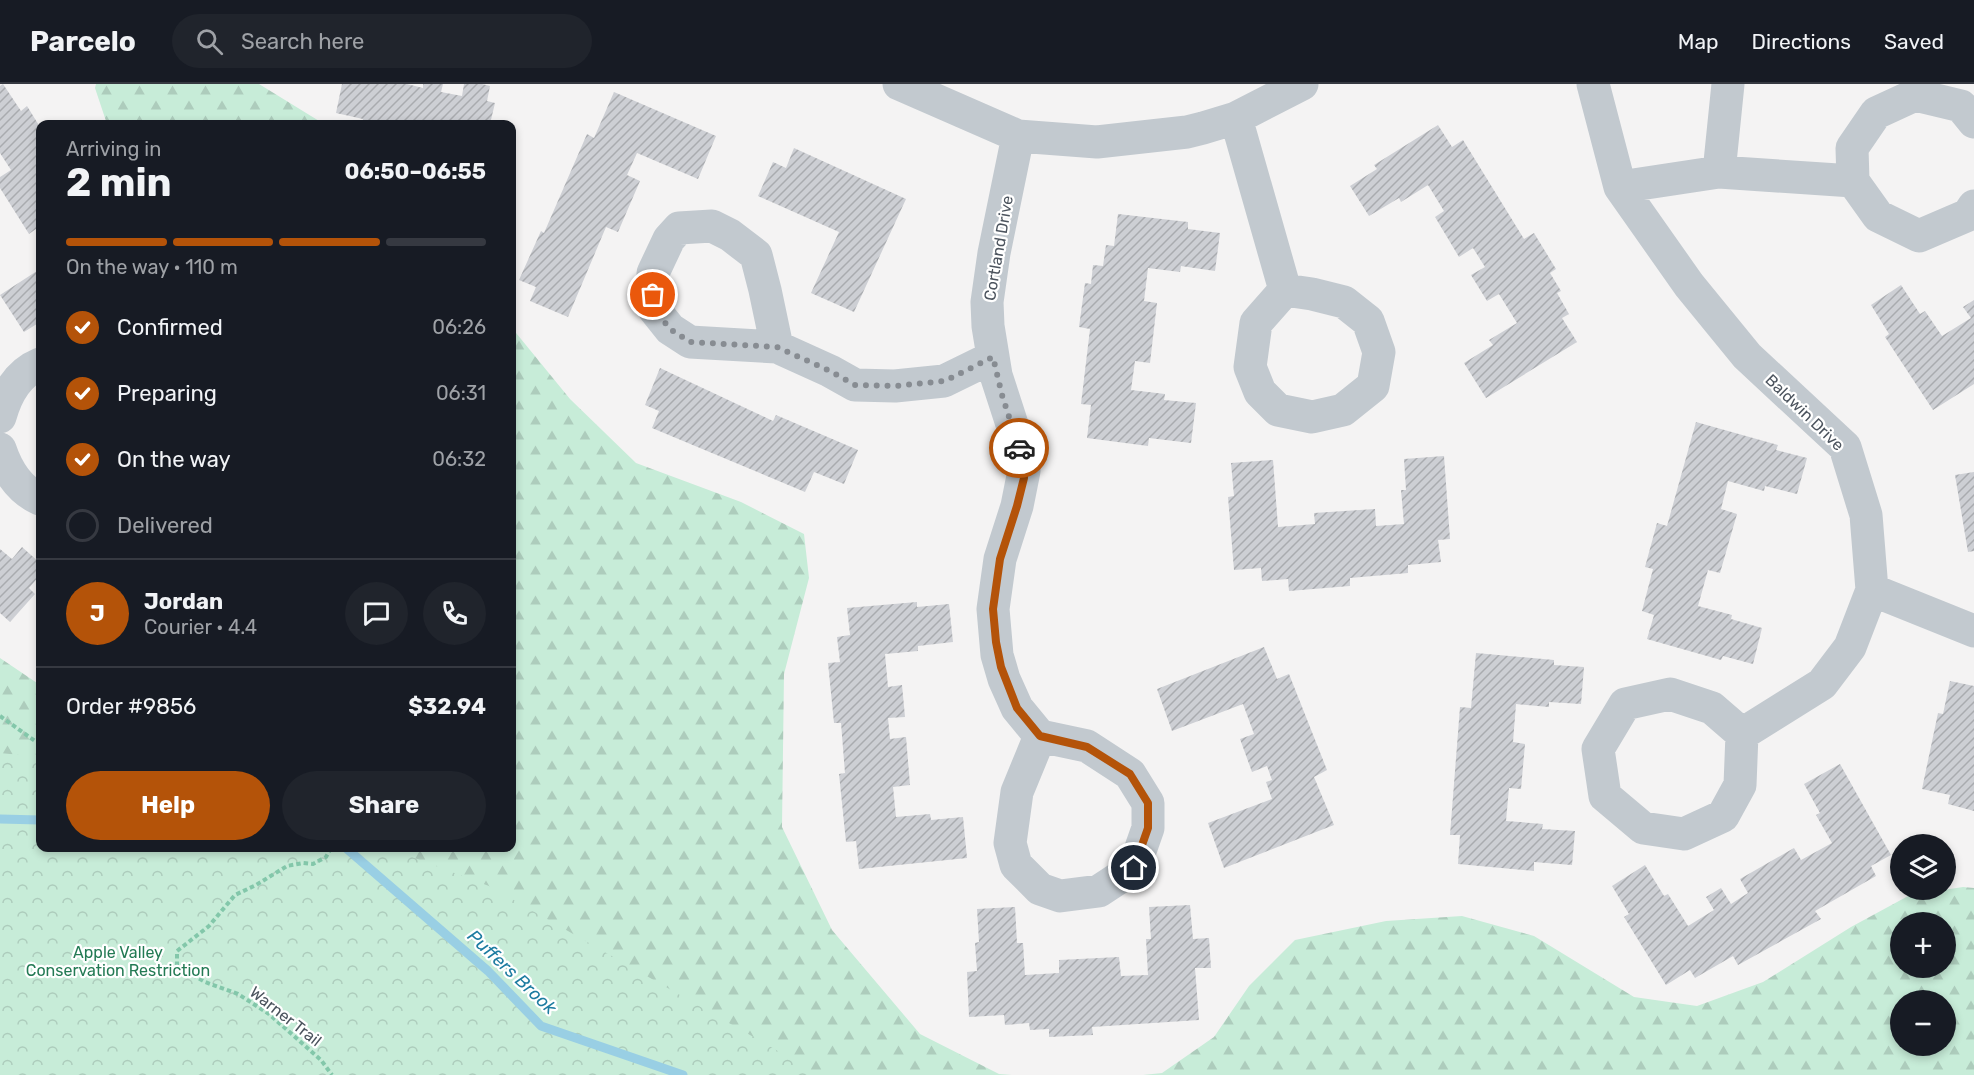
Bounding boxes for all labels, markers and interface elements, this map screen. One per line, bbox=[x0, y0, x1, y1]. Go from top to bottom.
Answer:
search box bbox=[172, 14, 592, 68]
text: Parcelo bbox=[30, 25, 136, 58]
icon: search bbox=[193, 25, 226, 58]
text: Search here bbox=[241, 28, 364, 55]
text: Map bbox=[1678, 29, 1719, 54]
text: Directions bbox=[1752, 29, 1851, 54]
text: Saved bbox=[1884, 29, 1944, 54]
text: Arriving in bbox=[66, 137, 161, 161]
text: 06:50–06:55 bbox=[345, 158, 486, 185]
text: 2 min bbox=[66, 160, 172, 206]
street label: Cortland Drive bbox=[980, 194, 1017, 302]
text: On the way · 110 m bbox=[66, 255, 238, 279]
pin bbox=[627, 269, 678, 320]
icon: bag bbox=[636, 278, 669, 311]
icon: check bbox=[66, 311, 99, 344]
text: Confirmed bbox=[117, 314, 223, 341]
text: 06:26 bbox=[432, 315, 486, 339]
street label: Baldwin Drive bbox=[1761, 370, 1848, 455]
icon: check bbox=[66, 377, 99, 410]
text: Preparing bbox=[117, 380, 217, 407]
text: 06:31 bbox=[436, 381, 486, 405]
courier bbox=[989, 418, 1049, 478]
icon: car bbox=[1003, 432, 1036, 465]
icon: check bbox=[66, 443, 99, 476]
text: On the way bbox=[117, 446, 231, 473]
text: 06:32 bbox=[432, 447, 486, 471]
text: Delivered bbox=[117, 512, 213, 539]
button: chat bbox=[345, 582, 408, 645]
button: phone bbox=[423, 582, 486, 645]
text: Jordan bbox=[144, 588, 223, 615]
text: J bbox=[90, 600, 105, 627]
text: Courier · 4.4 bbox=[144, 615, 257, 639]
text: Order #9856 bbox=[66, 693, 196, 720]
text: $32.94 bbox=[408, 693, 486, 720]
button: Help bbox=[66, 771, 270, 840]
button: Share bbox=[282, 771, 486, 840]
map controls bbox=[1890, 834, 1956, 1056]
button: layers bbox=[1890, 834, 1956, 900]
pin bbox=[1108, 842, 1159, 893]
icon: home bbox=[1117, 851, 1150, 884]
button: + bbox=[1890, 912, 1956, 978]
water label: Puffers Brook bbox=[463, 925, 562, 1019]
park label: Apple Valley Conservation Restriction bbox=[26, 943, 210, 980]
street label: Warner Trail bbox=[246, 983, 325, 1050]
button: − bbox=[1890, 990, 1956, 1056]

